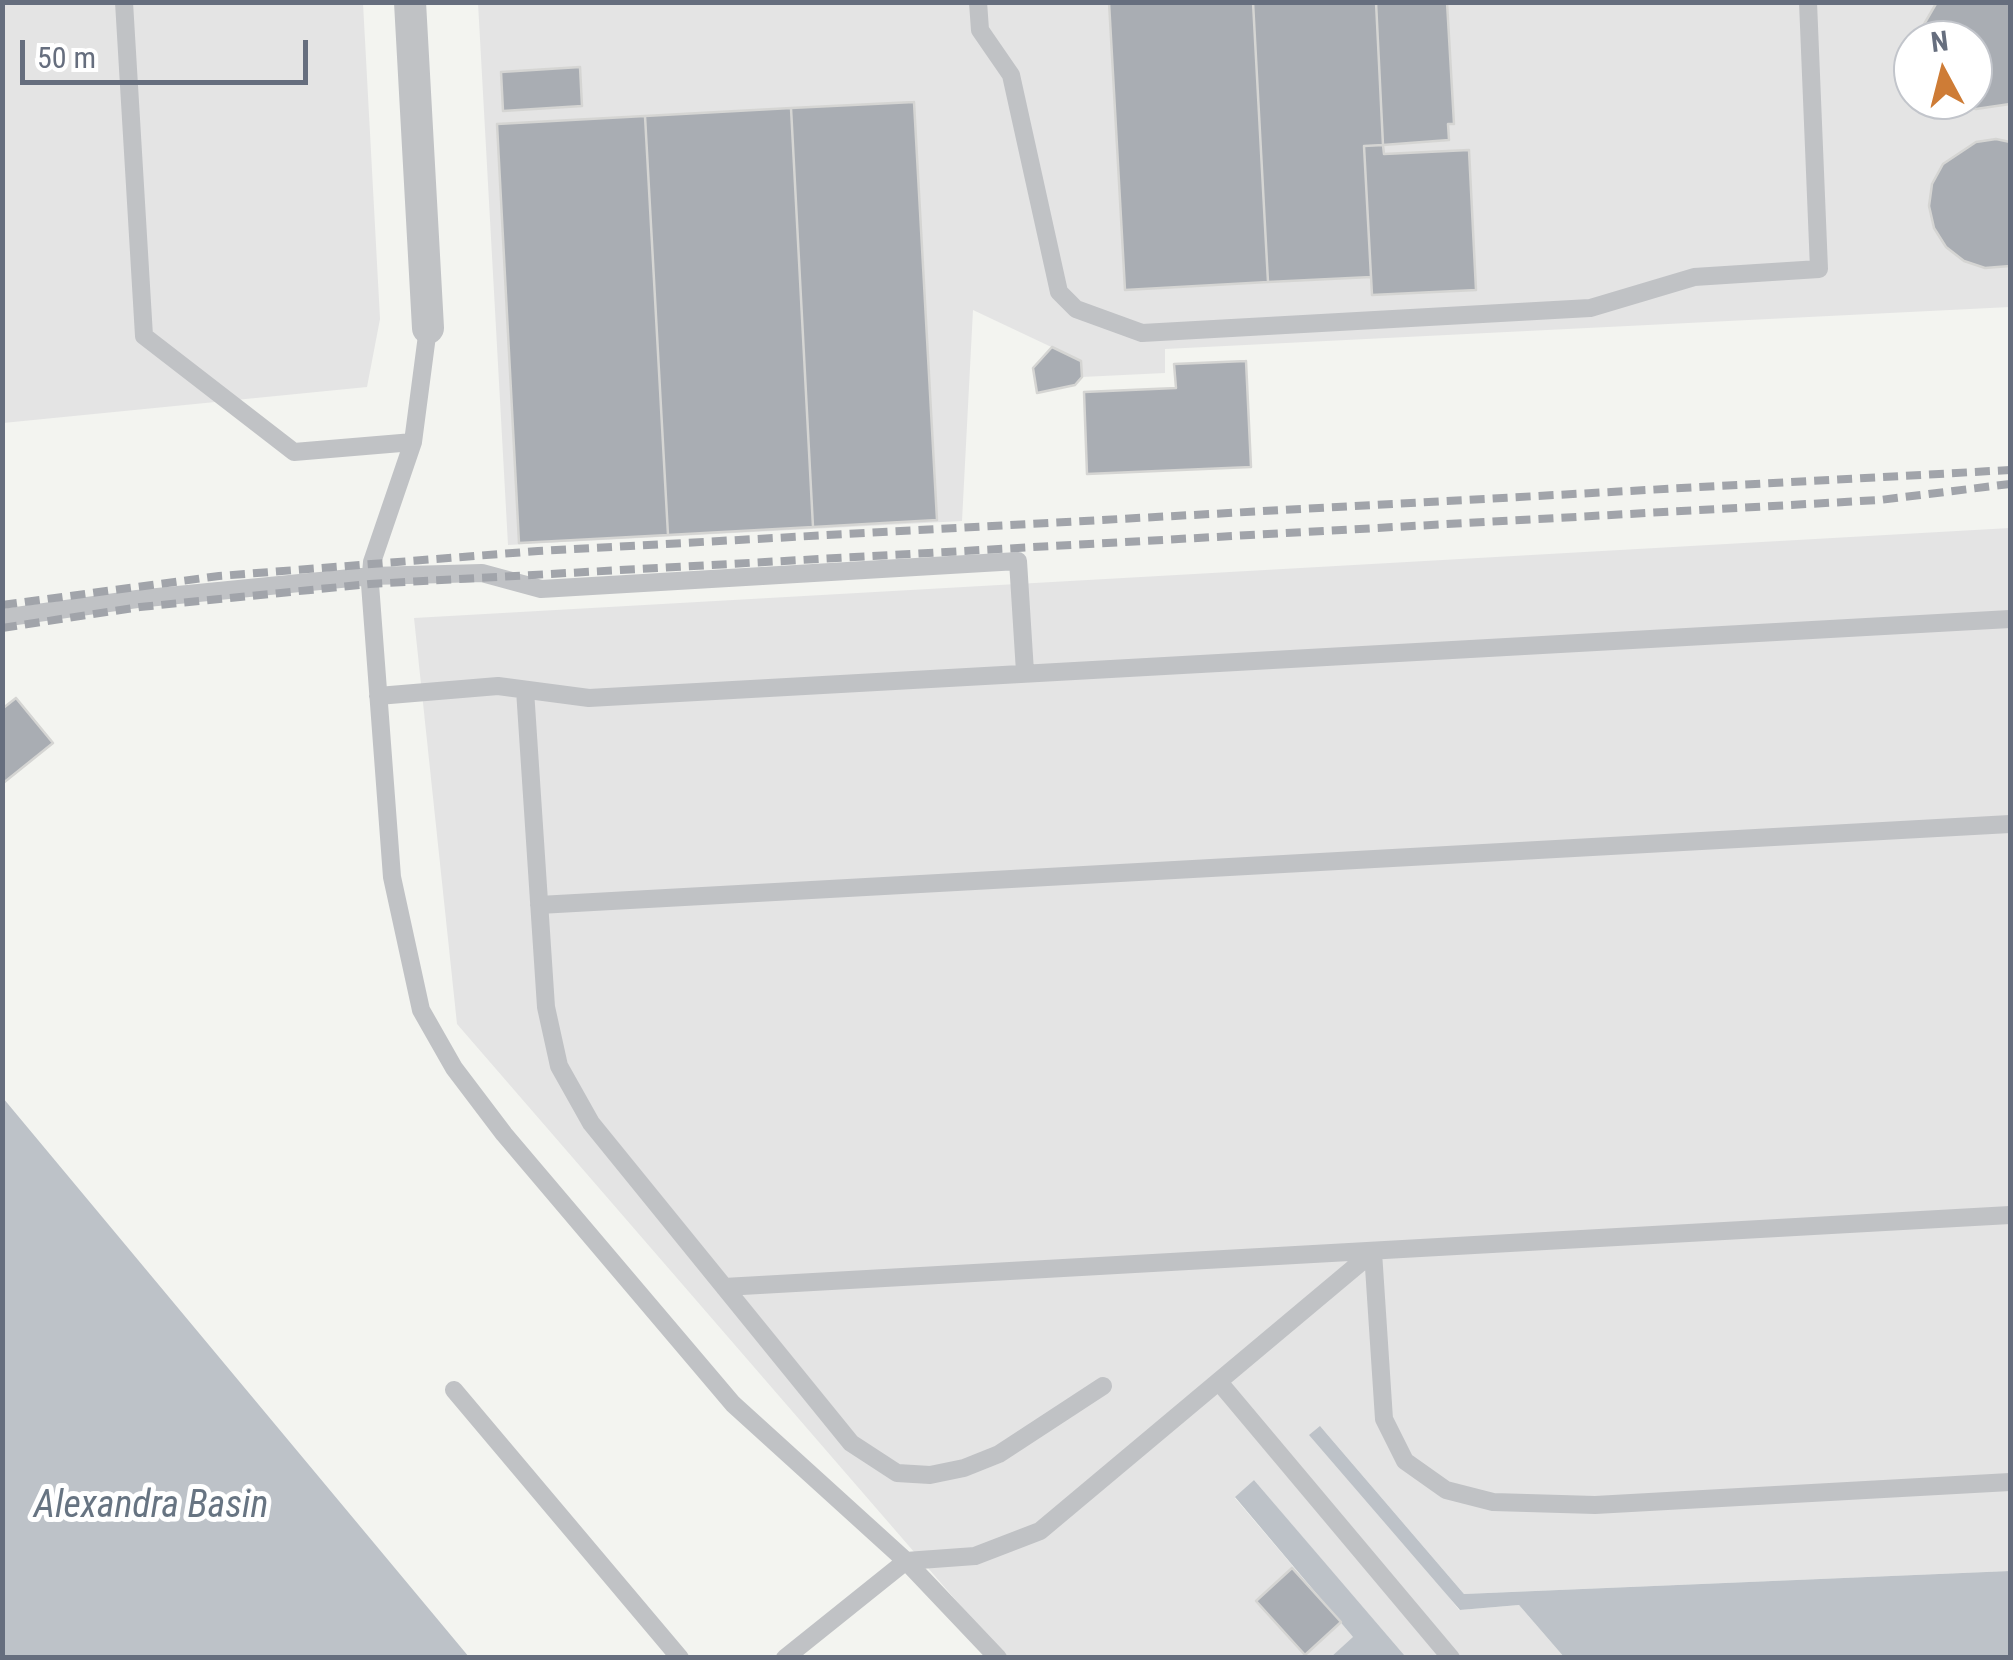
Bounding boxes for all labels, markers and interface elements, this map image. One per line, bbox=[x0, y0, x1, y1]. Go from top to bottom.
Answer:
scale bar bbox=[25, 20, 312, 82]
north arrow bbox=[1893, 20, 1993, 120]
text: N bbox=[1929, 24, 1950, 59]
text: 50 m bbox=[37, 40, 96, 75]
water label: Alexandra Basin bbox=[34, 1484, 268, 1530]

